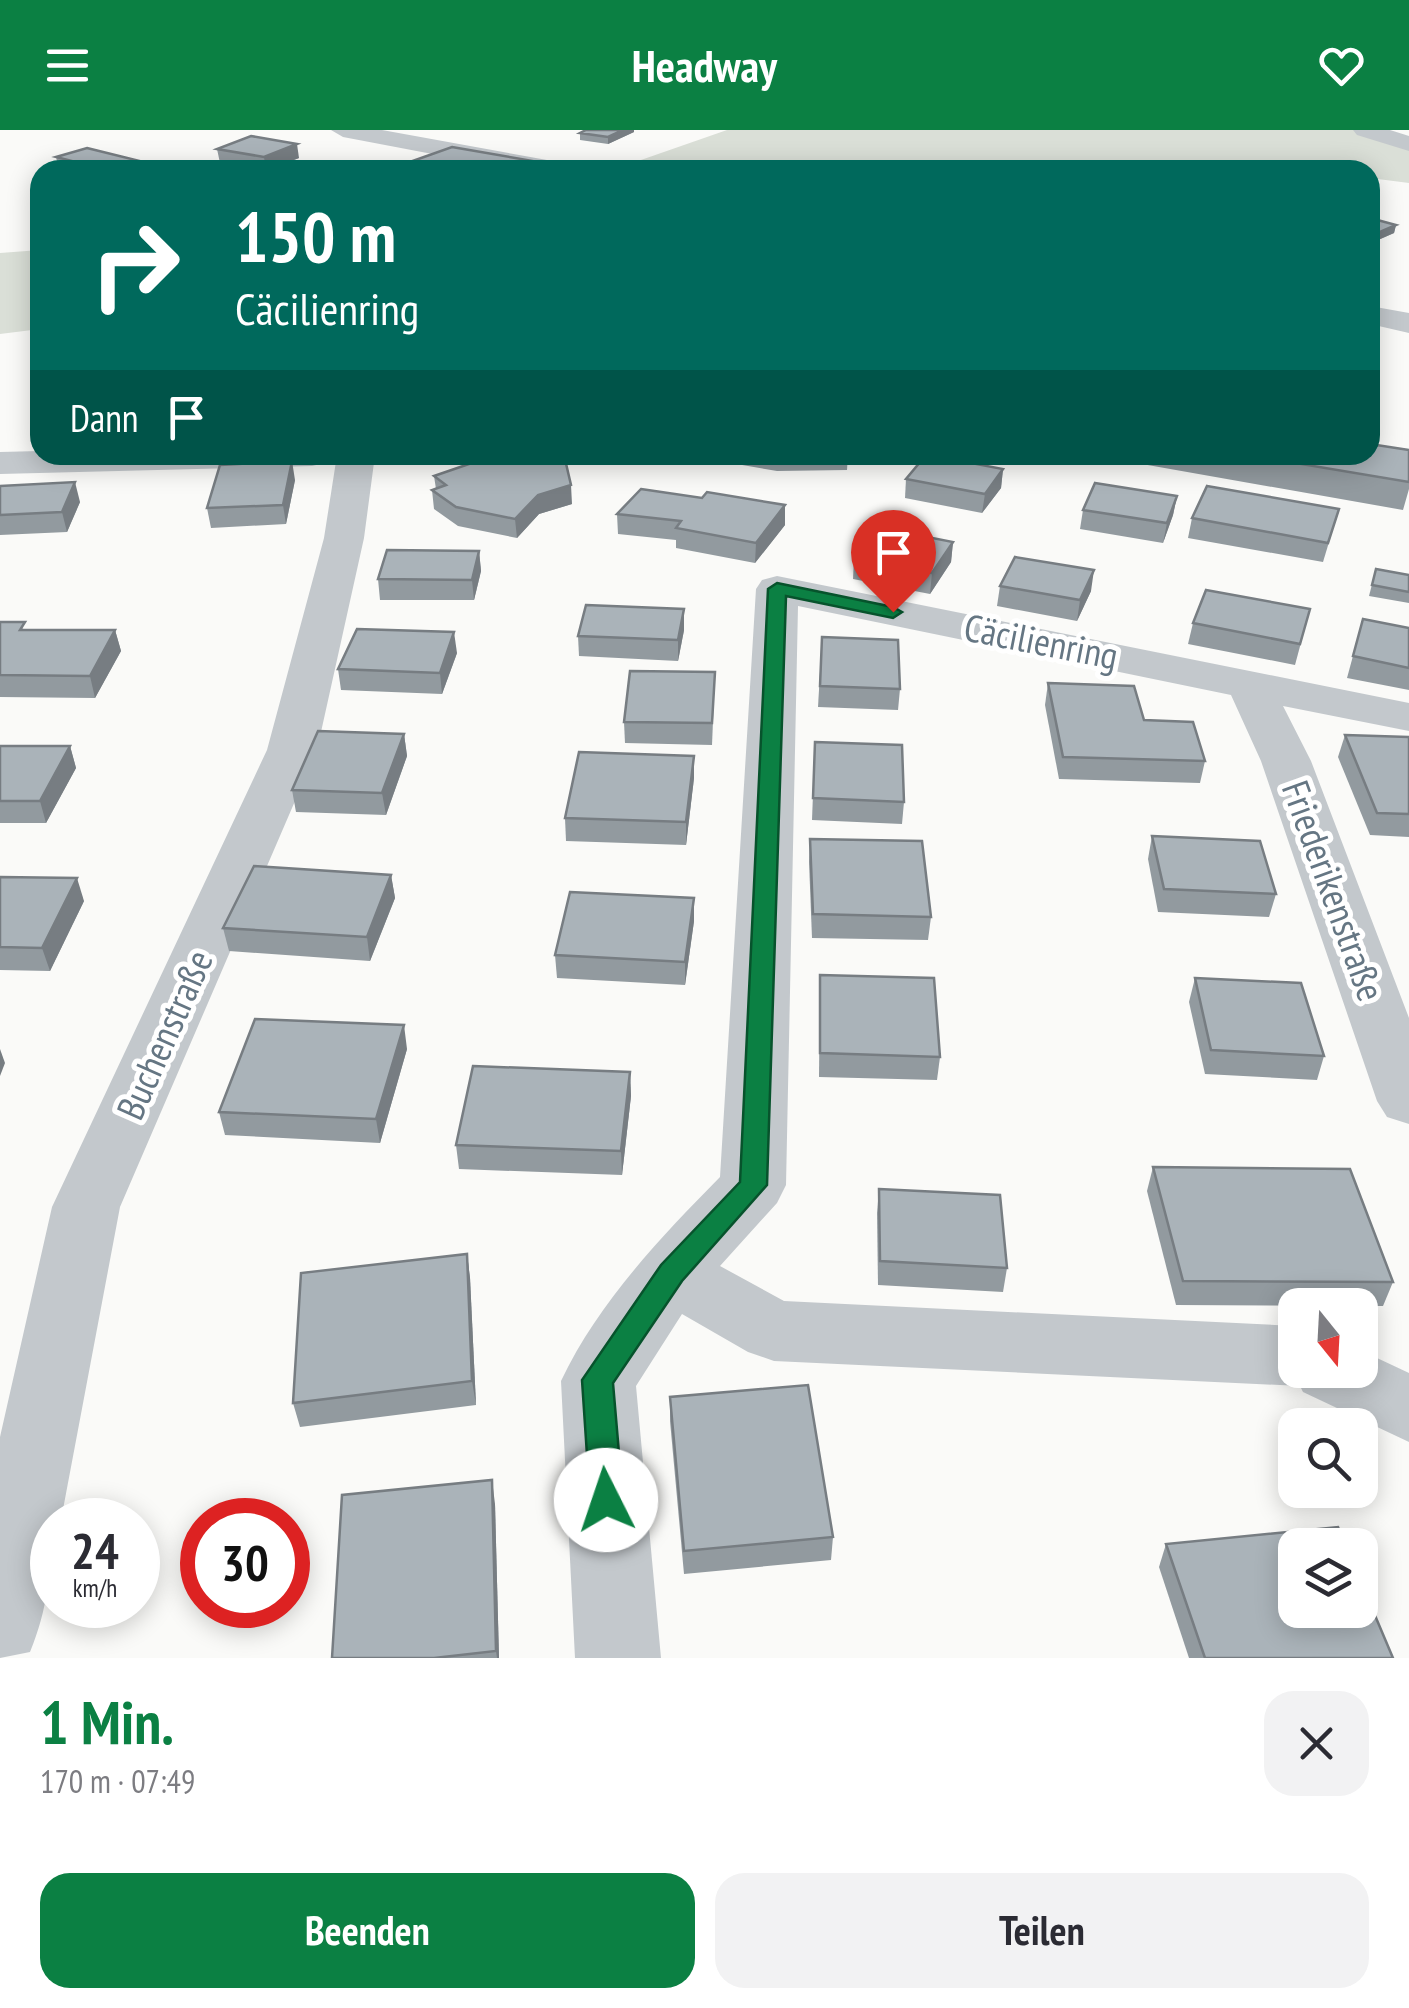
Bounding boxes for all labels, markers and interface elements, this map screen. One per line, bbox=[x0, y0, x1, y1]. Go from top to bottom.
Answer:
text: Headway bbox=[632, 36, 777, 94]
icon: menu bbox=[40, 38, 95, 93]
icon: heart bbox=[1314, 38, 1369, 93]
text: 150 m bbox=[235, 191, 396, 281]
icon: right bbox=[70, 200, 200, 330]
text: Cäcilienring bbox=[235, 279, 419, 337]
icon: arrive bbox=[159, 390, 214, 445]
text: Dann bbox=[70, 393, 139, 442]
pin bbox=[851, 510, 936, 613]
icon: arrive bbox=[866, 525, 921, 580]
street label: Cäcilienring bbox=[960, 602, 1122, 679]
street label: Friederikenstraße bbox=[1272, 774, 1397, 1007]
street label: Buchenstraße bbox=[105, 942, 223, 1127]
north arrow bbox=[1278, 1288, 1378, 1388]
map controls bbox=[1278, 1288, 1378, 1628]
button: search bbox=[1278, 1408, 1378, 1508]
position arrow bbox=[554, 1448, 658, 1552]
speed limit sign: 30 bbox=[180, 1498, 310, 1628]
text: 24 bbox=[71, 1518, 119, 1583]
button: layers bbox=[1278, 1528, 1378, 1628]
text: km/h bbox=[73, 1572, 117, 1604]
text: 1 Min. bbox=[40, 1683, 174, 1761]
button: close bbox=[1264, 1691, 1369, 1796]
text: 170 m · 07:49 bbox=[40, 1760, 195, 1802]
button: Beenden bbox=[40, 1873, 695, 1988]
button: Teilen bbox=[715, 1873, 1369, 1988]

